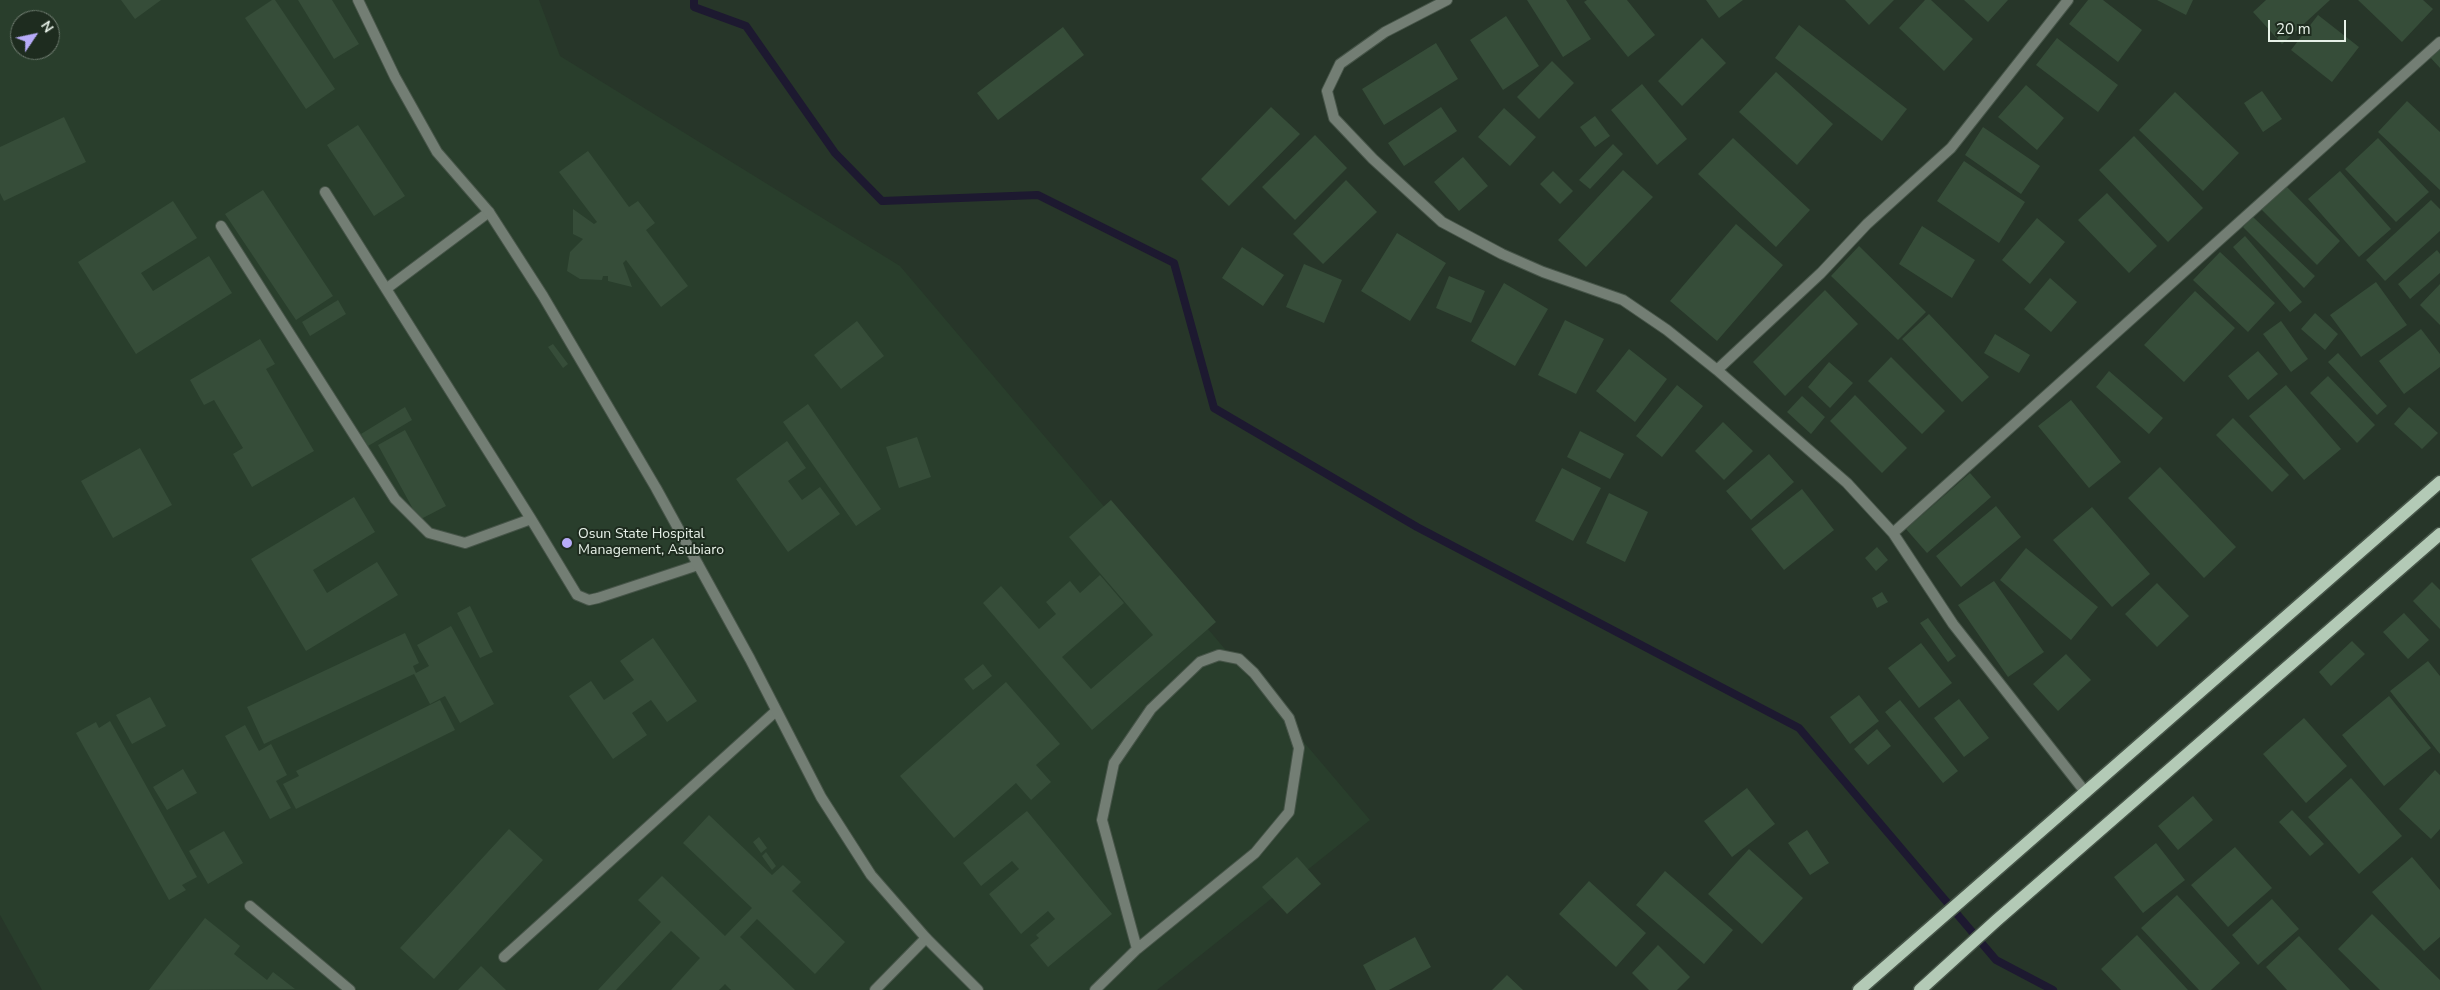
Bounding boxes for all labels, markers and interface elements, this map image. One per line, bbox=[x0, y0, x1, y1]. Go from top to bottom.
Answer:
north arrow bbox=[10, 10, 60, 60]
scale bar bbox=[2270, 10, 2348, 42]
text: N bbox=[36, 17, 58, 37]
text: 20 m bbox=[2276, 19, 2311, 39]
place label: Osun State Hospital Management, Asubiaro bbox=[578, 527, 724, 560]
marker: Osun State Hospital Management, Asubiaro bbox=[560, 536, 574, 550]

